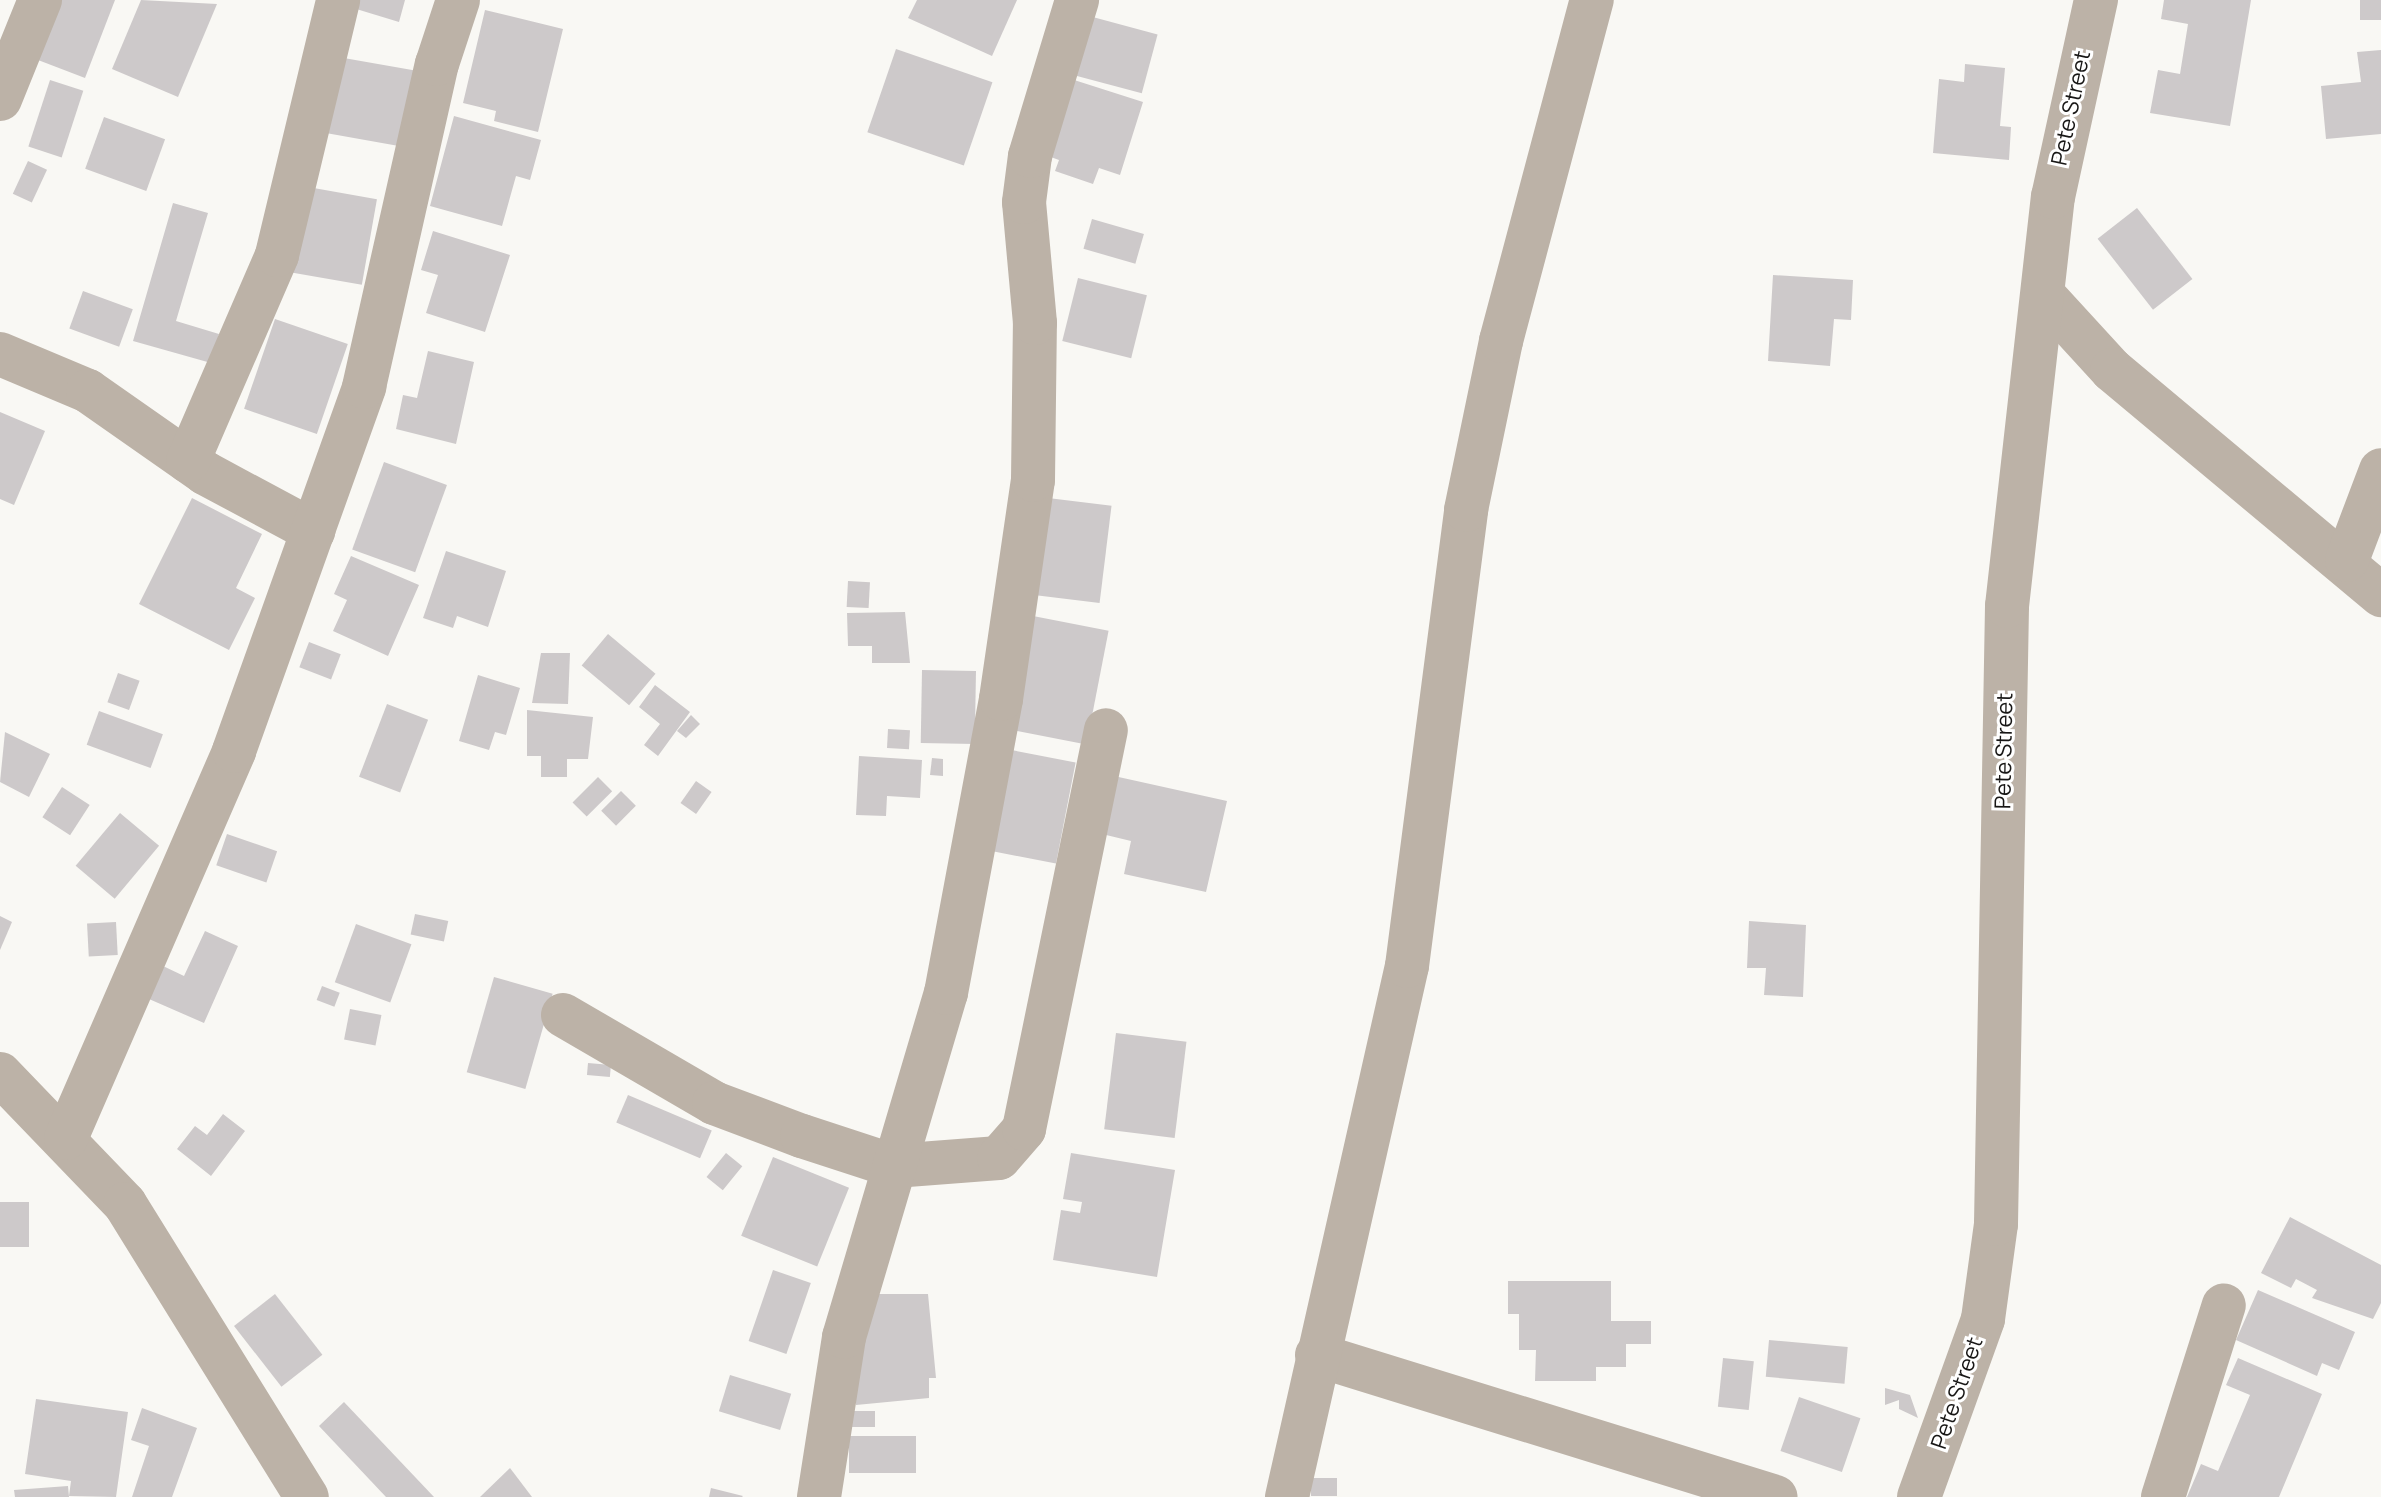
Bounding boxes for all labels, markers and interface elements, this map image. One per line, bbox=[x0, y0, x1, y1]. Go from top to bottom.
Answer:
street label: Pete Street bbox=[2046, 48, 2096, 168]
street label: Pete Street bbox=[1990, 693, 2018, 809]
street label: Pete Street bbox=[1926, 1334, 1988, 1452]

